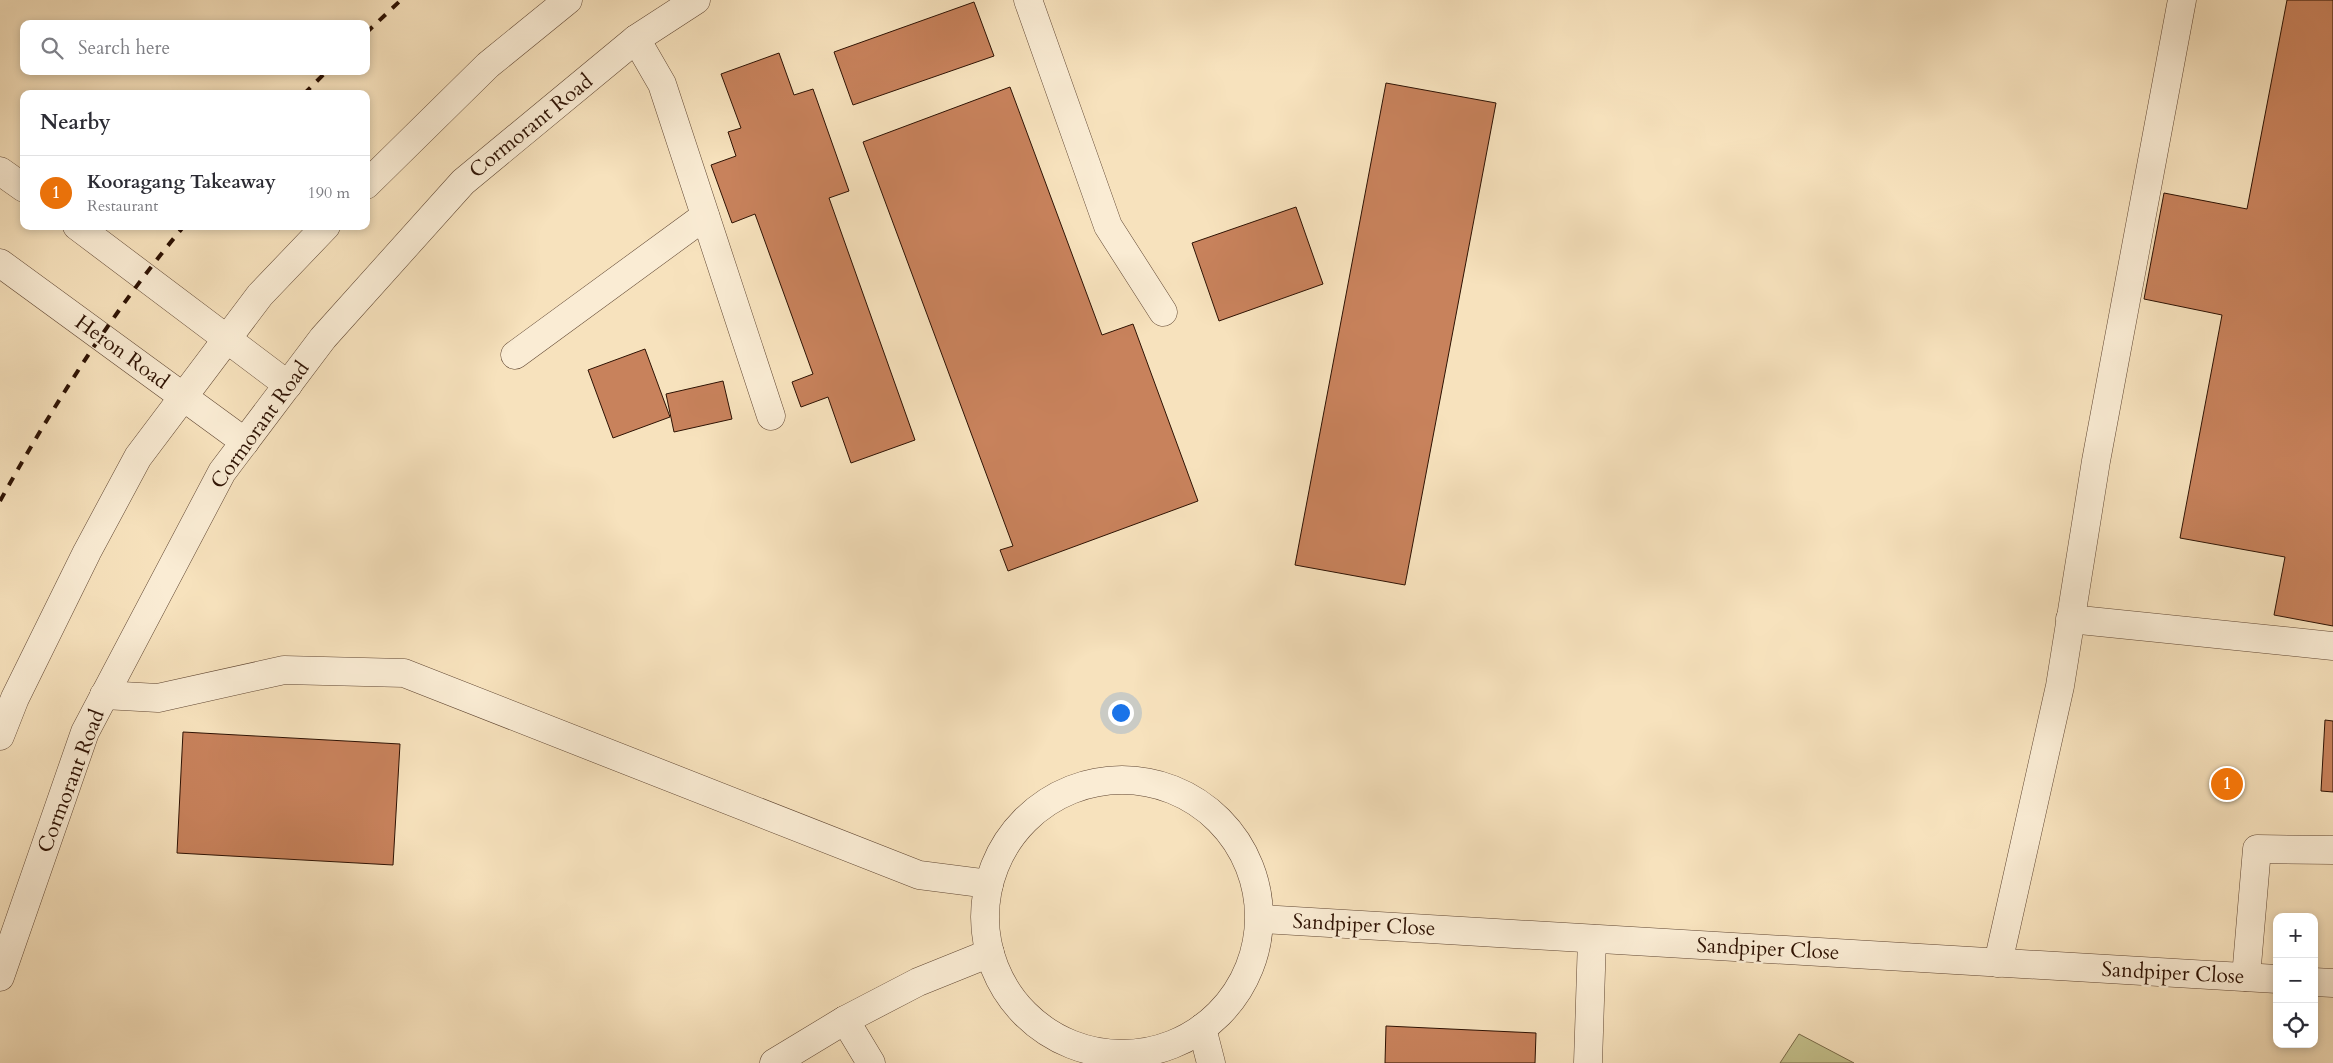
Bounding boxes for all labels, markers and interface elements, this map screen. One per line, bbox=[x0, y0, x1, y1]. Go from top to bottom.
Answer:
search box bbox=[20, 20, 370, 75]
icon: search bbox=[38, 34, 66, 62]
text: Search here bbox=[78, 35, 170, 61]
street label: Cormorant Road bbox=[463, 67, 599, 185]
text: Nearby bbox=[40, 108, 111, 137]
text: Kooragang Takeaway bbox=[87, 169, 276, 195]
text: 1 bbox=[52, 182, 60, 204]
text: 190 m bbox=[308, 182, 350, 204]
text: Restaurant bbox=[87, 195, 158, 217]
street label: Heron Road bbox=[69, 308, 175, 396]
street label: Cormorant Road bbox=[204, 355, 316, 495]
your location bbox=[1108, 700, 1134, 726]
street label: Cormorant Road bbox=[30, 705, 112, 857]
pin: 1 bbox=[2211, 765, 2243, 803]
street label: Sandpiper Close bbox=[1292, 907, 1436, 943]
map controls bbox=[2273, 913, 2318, 1048]
button: + bbox=[2273, 913, 2318, 958]
street label: Sandpiper Close bbox=[1696, 931, 1840, 967]
street label: Sandpiper Close bbox=[2101, 955, 2245, 991]
button: − bbox=[2273, 958, 2318, 1003]
button: locate bbox=[2273, 1003, 2318, 1048]

